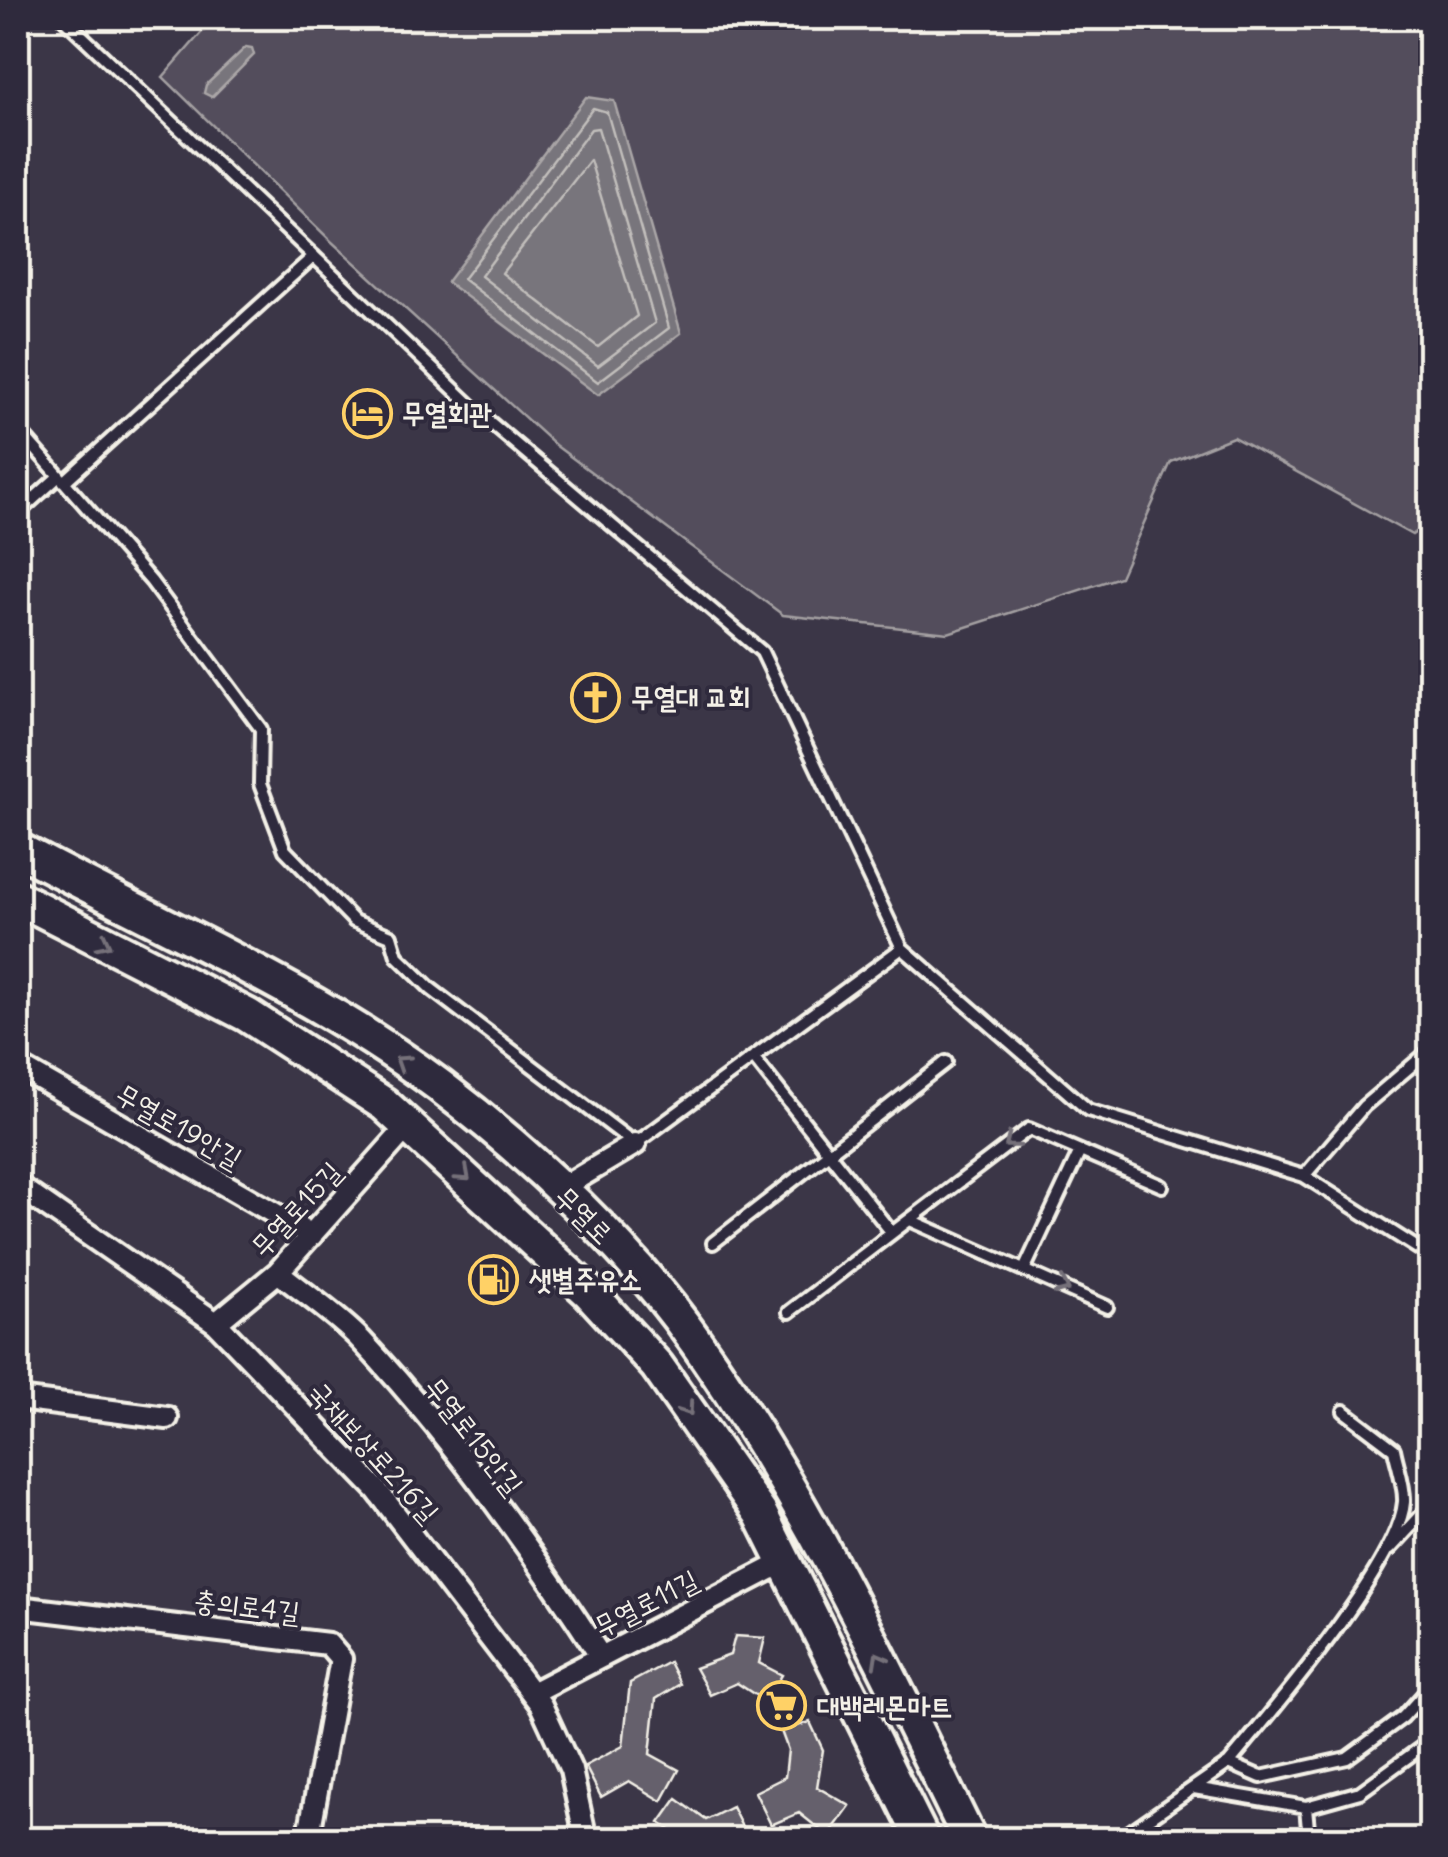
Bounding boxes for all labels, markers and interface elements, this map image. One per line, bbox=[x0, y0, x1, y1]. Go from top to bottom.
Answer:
hotel icon: 무열회관 bbox=[341, 387, 393, 439]
place label: 무열회관 bbox=[402, 395, 493, 431]
church icon: 무열대 교회 bbox=[570, 671, 622, 723]
place label: 무열대 교회 bbox=[631, 679, 750, 715]
one-way arrow bbox=[94, 931, 112, 950]
one-way arrow bbox=[394, 1055, 412, 1074]
street label: 무열로19안길 bbox=[109, 1075, 249, 1177]
one-way arrow bbox=[1004, 1131, 1022, 1148]
street label: 무열로15길 bbox=[243, 1154, 349, 1264]
one-way arrow bbox=[452, 1163, 471, 1181]
street label: 무열로 bbox=[547, 1178, 621, 1252]
fuel station icon: 샛별주유소 bbox=[468, 1253, 520, 1305]
place label: 샛별주유소 bbox=[529, 1261, 642, 1297]
one-way arrow bbox=[1053, 1275, 1071, 1295]
street label: 무열로15안길 bbox=[417, 1370, 531, 1502]
street label: 국채보상로216길 bbox=[301, 1374, 447, 1530]
one-way arrow bbox=[675, 1398, 693, 1417]
street label: 무열로11길 bbox=[588, 1561, 704, 1645]
street label: 충의로4길 bbox=[192, 1582, 302, 1630]
one-way arrow bbox=[872, 1651, 892, 1669]
supermarket icon: 대백레몬마트 bbox=[756, 1680, 808, 1732]
place label: 대백레몬마트 bbox=[817, 1688, 952, 1724]

